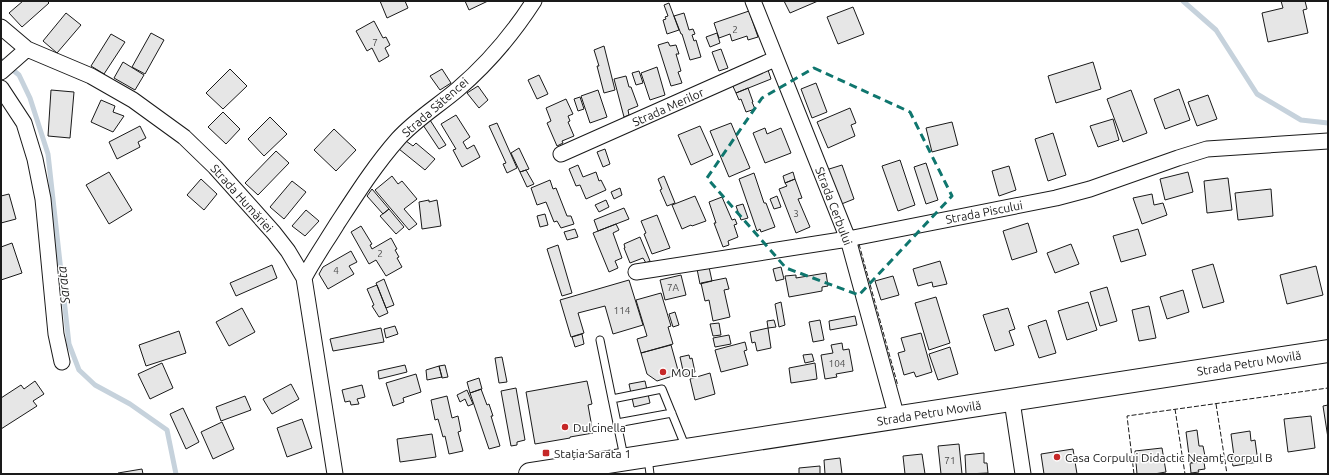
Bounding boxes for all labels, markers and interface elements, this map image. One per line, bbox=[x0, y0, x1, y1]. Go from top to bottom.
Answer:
house number: 2 bbox=[732, 24, 738, 35]
house number: 7 bbox=[372, 37, 378, 48]
street label: Strada Sătencei bbox=[399, 75, 471, 139]
street label: Strada Merilor bbox=[630, 85, 706, 129]
street label: Strada Humăriei bbox=[208, 162, 276, 235]
street label: Strada Cerbului bbox=[813, 165, 855, 247]
street label: Strada Piscului bbox=[944, 198, 1024, 226]
house number: 3 bbox=[793, 208, 799, 219]
house number: 2 bbox=[377, 248, 383, 259]
house number: 4 bbox=[333, 265, 339, 276]
water label: Sarata bbox=[54, 266, 72, 305]
house number: 7A bbox=[667, 282, 680, 293]
house number: 114 bbox=[614, 305, 631, 316]
street label: Strada Petru Movilă bbox=[1196, 348, 1302, 378]
house number: 104 bbox=[829, 358, 846, 369]
place label: MOL bbox=[671, 366, 697, 379]
marker: MOL bbox=[658, 367, 668, 377]
street label: Strada Petru Movilă bbox=[876, 398, 982, 428]
place label: Dulcinella bbox=[573, 421, 626, 434]
marker: Dulcinella bbox=[560, 422, 570, 432]
place label: Stația Sarata 1 bbox=[554, 447, 631, 460]
marker: Stația Sarata 1 bbox=[541, 448, 551, 458]
place label: Casa Corpului Didactic Neamţ Corpul B bbox=[1065, 451, 1273, 464]
marker: Casa Corpului Didactic Neamţ Corpul B bbox=[1052, 452, 1062, 462]
house number: 71 bbox=[944, 455, 956, 466]

